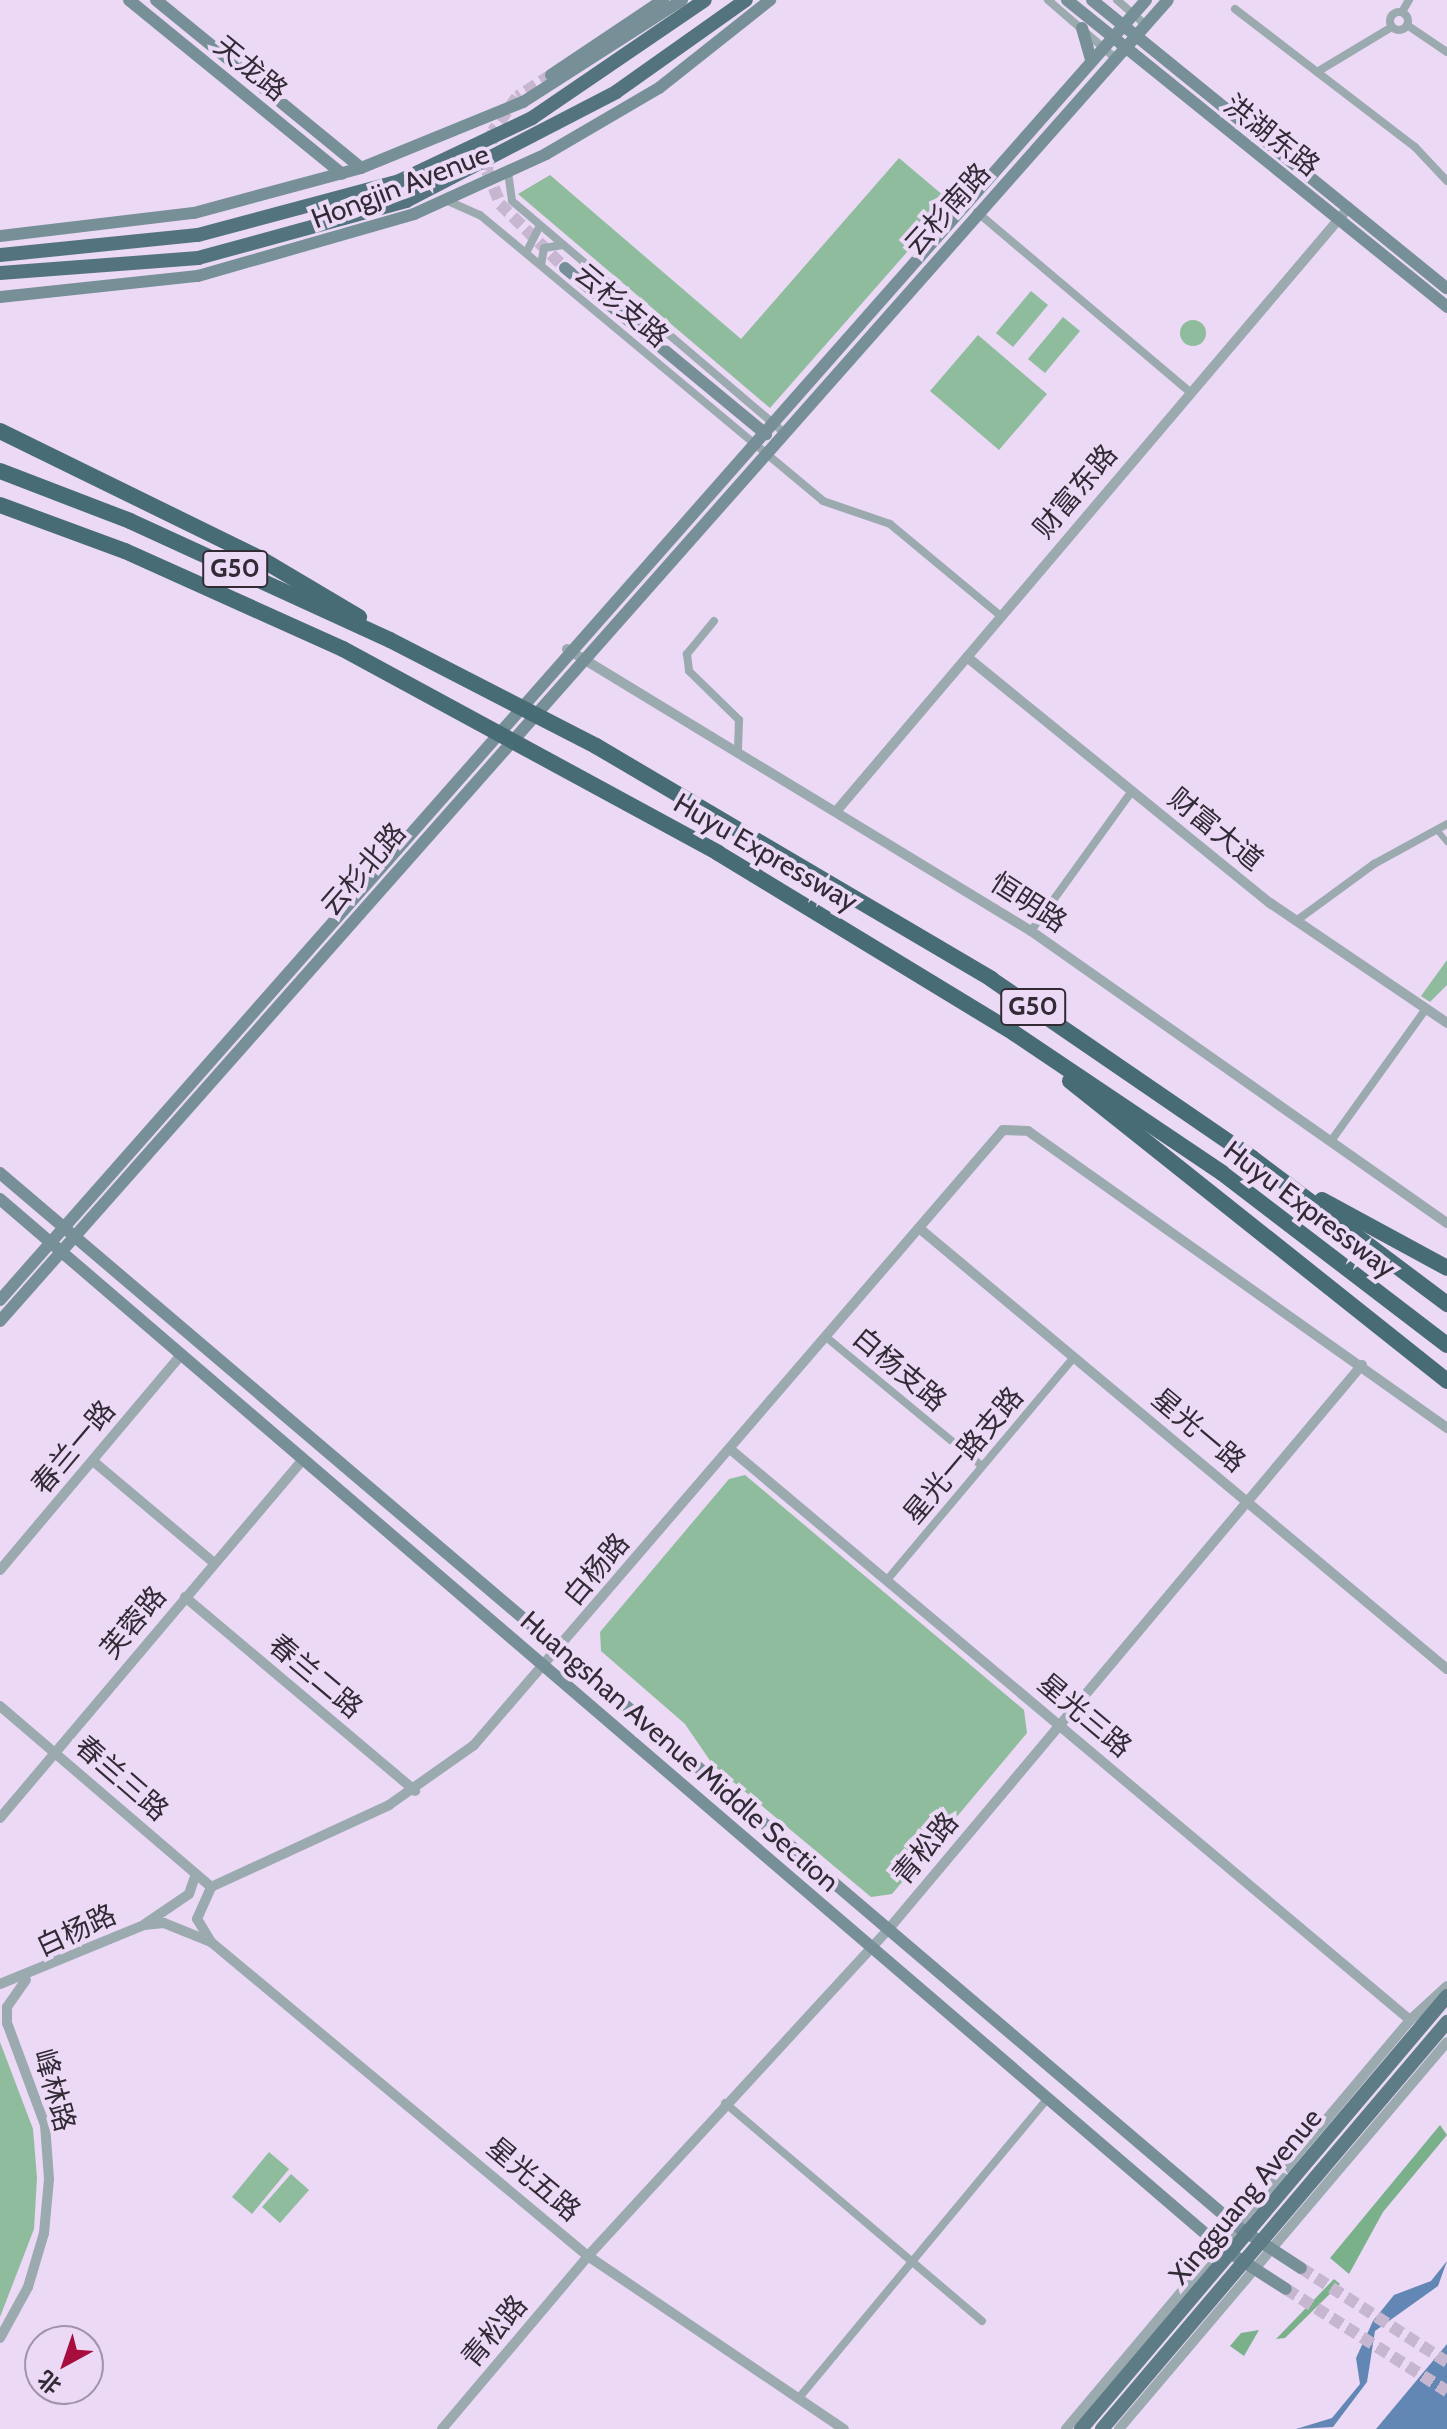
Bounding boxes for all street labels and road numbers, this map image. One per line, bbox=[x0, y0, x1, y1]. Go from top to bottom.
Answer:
street label: 天龙路 bbox=[208, 29, 294, 107]
street label: 洪湖东路 bbox=[1218, 87, 1326, 183]
street label: Hongjin Avenue bbox=[306, 137, 494, 235]
street label: 云杉南路 bbox=[897, 156, 997, 262]
street label: 云杉支路 bbox=[568, 256, 676, 354]
street label: 财富东路 bbox=[1026, 437, 1124, 545]
road number: G50 bbox=[201, 547, 269, 591]
street label: 财富大道 bbox=[1162, 781, 1270, 877]
street label: Huyu Expressway bbox=[668, 786, 864, 918]
street label: 云杉北路 bbox=[314, 816, 412, 922]
street label: 恒明路 bbox=[985, 865, 1073, 939]
road number: G50 bbox=[999, 985, 1067, 1029]
street label: Huyu Expressway bbox=[1217, 1133, 1403, 1285]
street label: 白杨支路 bbox=[846, 1320, 954, 1418]
street label: 星光一路支路 bbox=[896, 1380, 1030, 1530]
street label: 星光一路 bbox=[1145, 1381, 1253, 1479]
street label: 春兰一路 bbox=[24, 1393, 122, 1501]
street label: 白杨路 bbox=[556, 1526, 636, 1612]
street label: 芙蓉路 bbox=[93, 1579, 173, 1665]
street label: Huangshan Avenue Middle Section bbox=[514, 1604, 846, 1898]
street label: 春兰二路 bbox=[262, 1627, 370, 1725]
street label: 星光三路 bbox=[1031, 1666, 1139, 1764]
street label: 春兰三路 bbox=[69, 1729, 175, 1827]
street label: 青松路 bbox=[885, 1805, 965, 1891]
street label: 白杨路 bbox=[31, 1897, 121, 1963]
street label: 峰林路 bbox=[27, 2045, 83, 2135]
street label: Xingguang Avenue bbox=[1162, 2101, 1328, 2291]
street label: 星光五路 bbox=[480, 2130, 588, 2228]
street label: 青松路 bbox=[454, 2288, 534, 2374]

